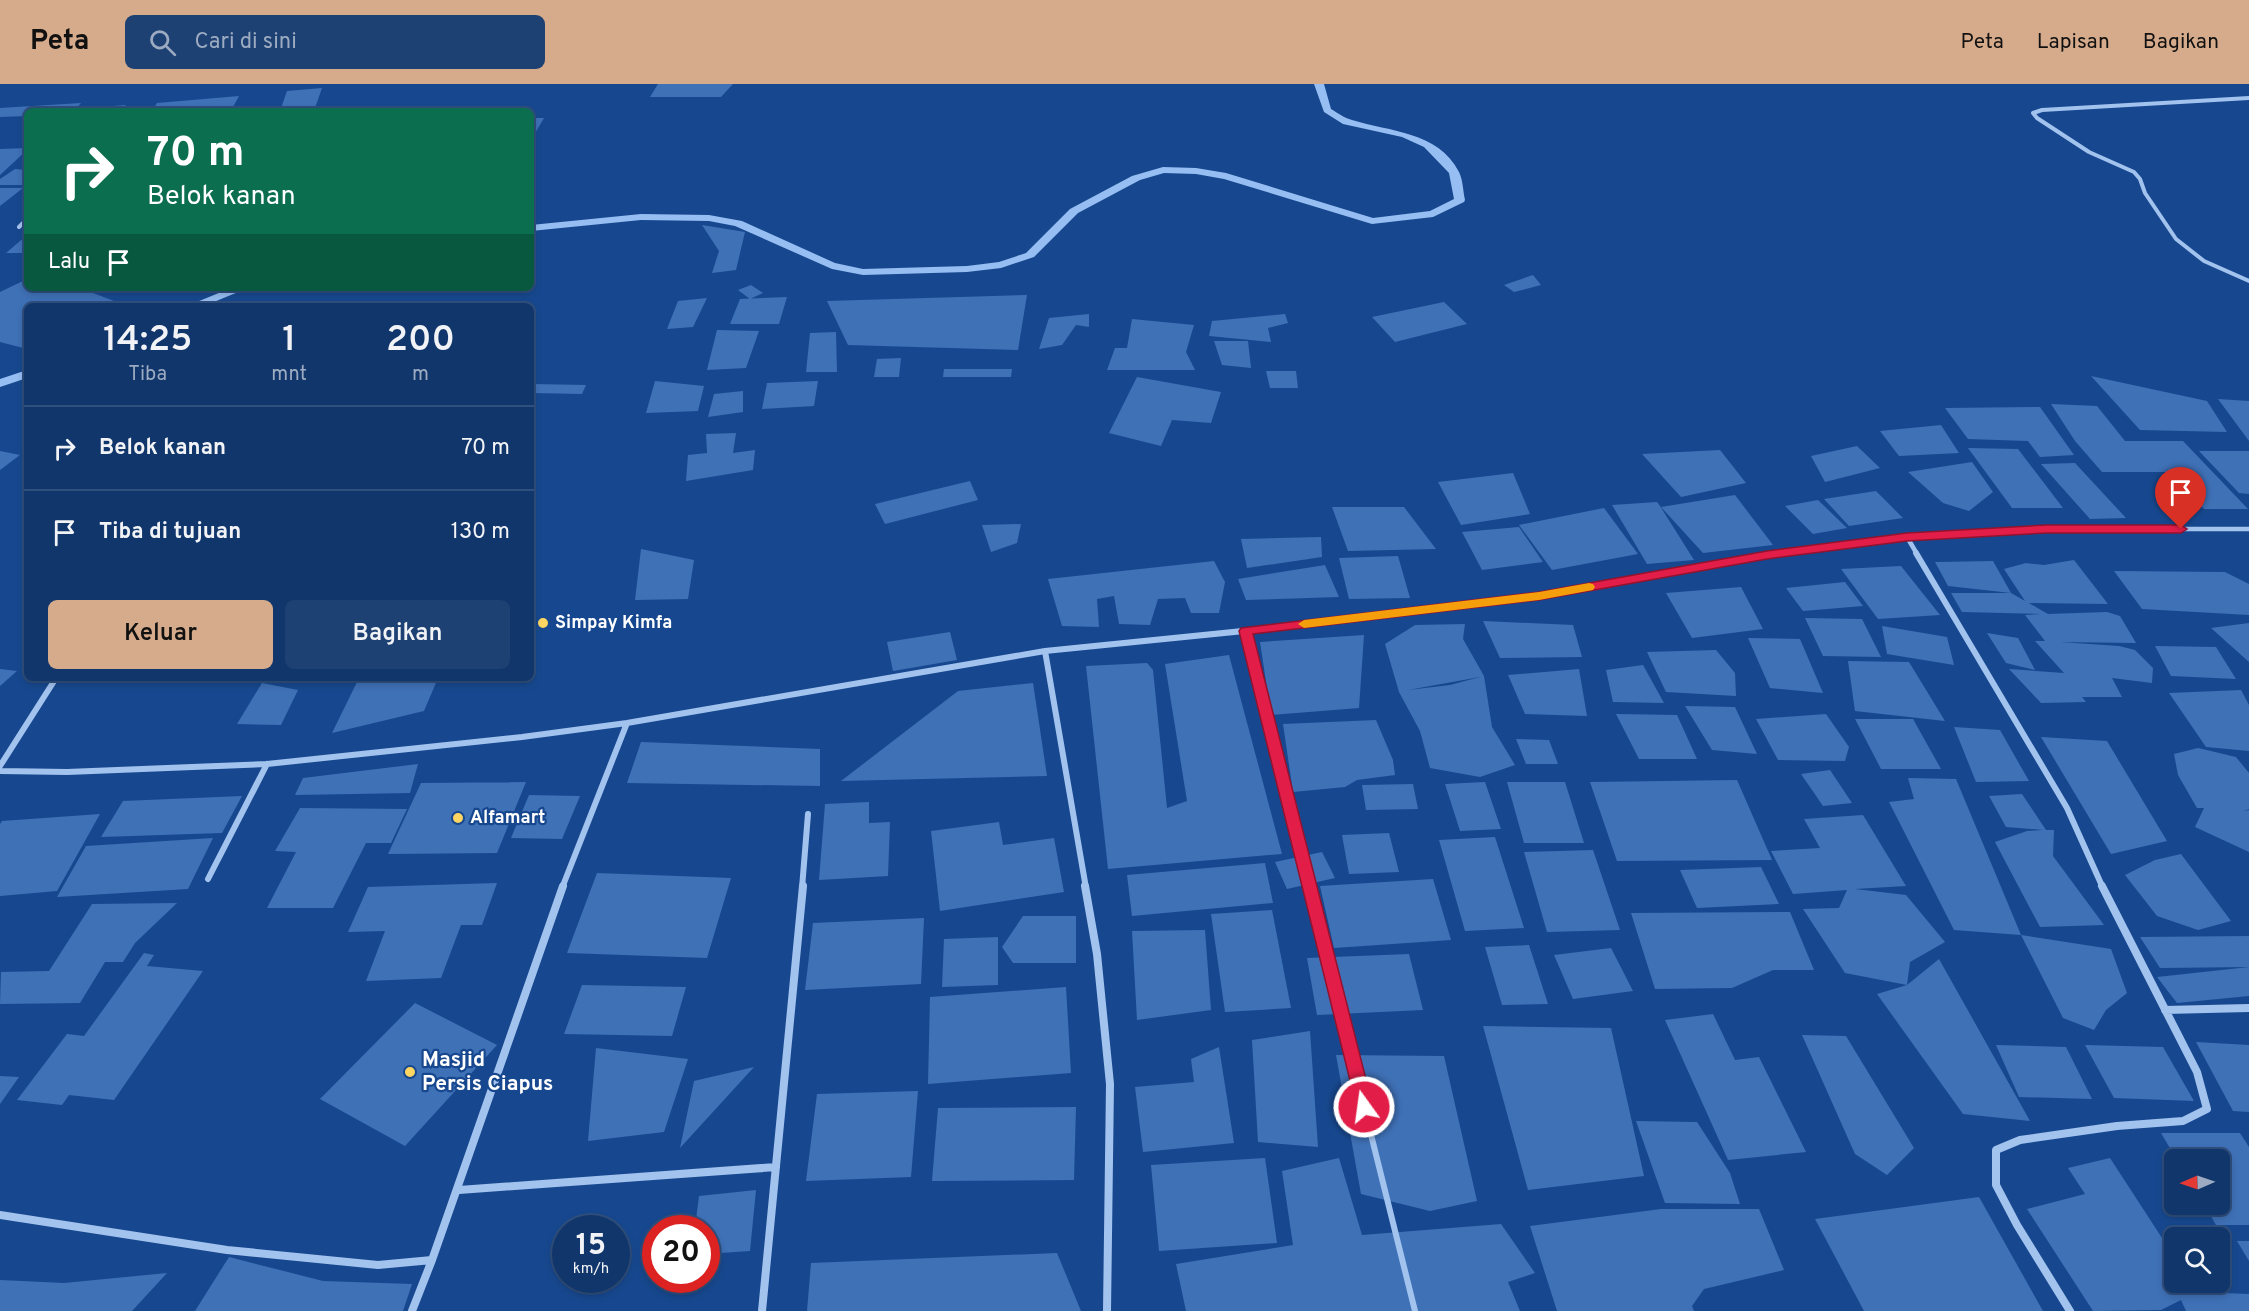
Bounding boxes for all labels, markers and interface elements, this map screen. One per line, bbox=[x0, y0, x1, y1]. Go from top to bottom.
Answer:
search box bbox=[125, 15, 545, 69]
text: Peta bbox=[30, 24, 89, 60]
icon: search bbox=[146, 26, 179, 59]
text: Cari di sini bbox=[194, 29, 297, 56]
text: Peta bbox=[1961, 29, 2004, 56]
text: Lapisan bbox=[2037, 29, 2110, 56]
text: Bagikan bbox=[2143, 29, 2219, 56]
text: 70 m bbox=[147, 128, 245, 181]
icon: right bbox=[48, 132, 126, 210]
text: Belok kanan bbox=[147, 180, 296, 214]
icon: arrive bbox=[102, 246, 135, 279]
text: Lalu bbox=[48, 249, 90, 276]
text: 14:25 bbox=[103, 318, 192, 364]
text: 1 bbox=[282, 318, 296, 364]
text: 200 bbox=[386, 318, 455, 364]
text: Tiba bbox=[128, 362, 167, 388]
text: mnt bbox=[271, 362, 307, 388]
text: m bbox=[412, 362, 429, 388]
icon: right bbox=[48, 432, 81, 465]
text: Belok kanan bbox=[99, 435, 226, 462]
text: 70 m bbox=[461, 435, 510, 462]
pin bbox=[2155, 467, 2206, 529]
icon: arrive bbox=[2164, 476, 2197, 509]
icon: arrive bbox=[48, 516, 81, 549]
text: Tiba di tujuan bbox=[99, 519, 241, 546]
text: 130 m bbox=[451, 519, 510, 546]
button: Keluar bbox=[48, 600, 273, 669]
button: Bagikan bbox=[285, 600, 510, 669]
place label: Simpay Kimfa bbox=[555, 612, 672, 635]
marker: Simpay Kimfa bbox=[536, 616, 550, 630]
place label: Alfamart bbox=[470, 807, 545, 830]
marker: Alfamart bbox=[451, 811, 465, 825]
place label: Masjid Persis Ciapus bbox=[422, 1047, 553, 1098]
marker: Masjid Persis Ciapus bbox=[403, 1065, 417, 1079]
position arrow bbox=[1332, 1075, 1396, 1139]
north arrow bbox=[2164, 1149, 2230, 1215]
map controls bbox=[2164, 1149, 2230, 1293]
speed limit sign: 20 bbox=[642, 1215, 720, 1293]
button: search bbox=[2164, 1227, 2230, 1293]
text: 15 bbox=[576, 1228, 606, 1265]
text: km/h bbox=[573, 1260, 609, 1279]

